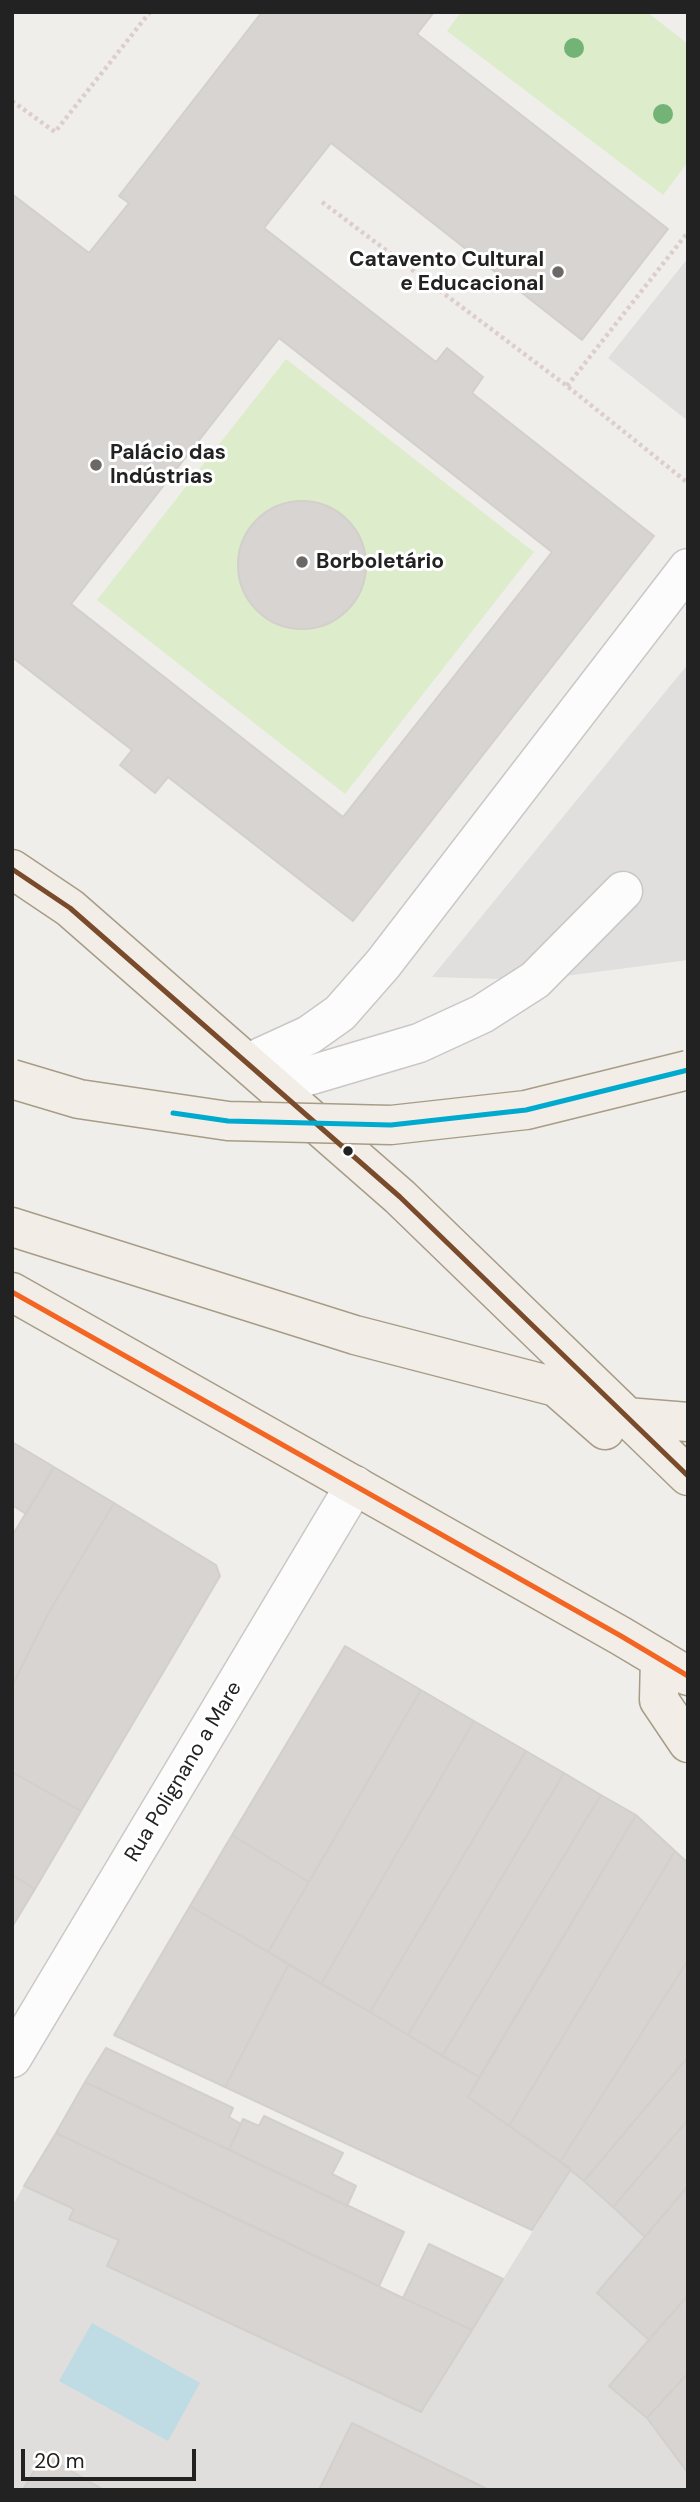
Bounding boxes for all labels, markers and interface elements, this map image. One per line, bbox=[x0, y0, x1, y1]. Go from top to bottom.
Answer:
place label: Catavento Cultural e Educacional bbox=[349, 247, 544, 297]
marker: Catavento Cultural e Educacional bbox=[550, 264, 566, 280]
place label: Palácio das Indústrias bbox=[110, 440, 226, 490]
marker: Palácio das Indústrias bbox=[88, 457, 104, 473]
place label: Borboletário bbox=[316, 549, 444, 575]
marker: Borboletário bbox=[294, 554, 310, 570]
unlabelled marker bbox=[341, 1144, 355, 1158]
street label: Rua Polignano a Mare bbox=[120, 1677, 248, 1867]
scale bar bbox=[24, 2436, 200, 2480]
text: 20 m bbox=[34, 2447, 85, 2475]

